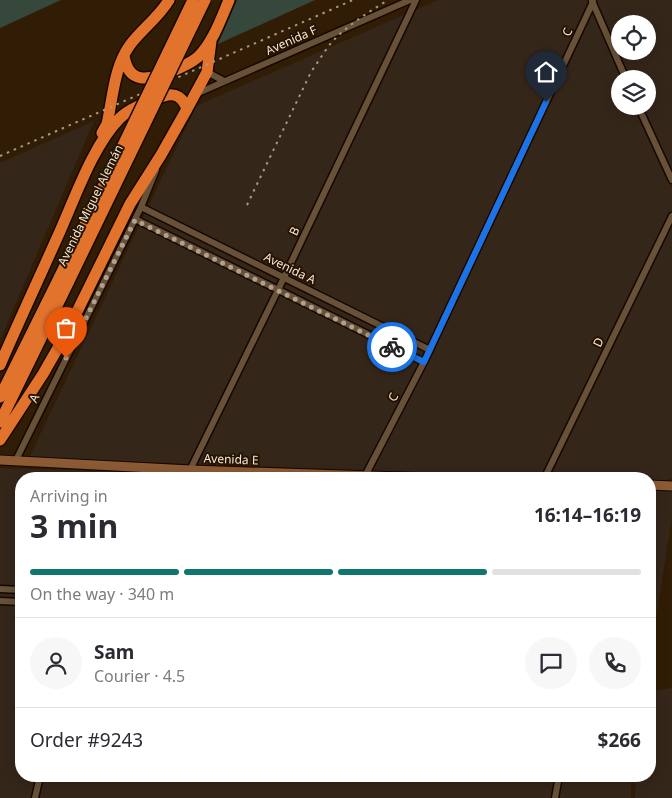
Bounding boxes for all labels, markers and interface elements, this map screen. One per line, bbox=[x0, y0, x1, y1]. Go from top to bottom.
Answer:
map controls bbox=[611, 15, 656, 115]
button: locate bbox=[611, 15, 656, 60]
street label: Avenida F bbox=[263, 21, 319, 59]
street label: C bbox=[558, 25, 576, 39]
pin bbox=[525, 51, 567, 102]
icon: home bbox=[532, 58, 560, 86]
button: layers bbox=[611, 70, 656, 115]
street label: Avenida Miguel Alemán bbox=[53, 142, 127, 268]
street label: B bbox=[285, 224, 303, 238]
street label: Avenida A bbox=[261, 248, 319, 288]
pin bbox=[45, 307, 87, 358]
icon: bag bbox=[52, 314, 80, 342]
courier bbox=[367, 322, 417, 372]
icon: bike bbox=[378, 333, 406, 361]
street label: D bbox=[588, 334, 608, 350]
street label: C bbox=[384, 389, 402, 404]
street label: A bbox=[25, 391, 43, 405]
street label: Avenida E bbox=[203, 450, 259, 468]
text: Arriving in bbox=[30, 485, 108, 507]
text: 16:14–16:19 bbox=[534, 502, 641, 528]
text: 3 min bbox=[30, 504, 118, 547]
text: On the way · 340 m bbox=[30, 583, 174, 605]
button: person bbox=[30, 637, 82, 689]
button: chat bbox=[525, 637, 577, 689]
button: phone bbox=[589, 637, 641, 689]
text: Sam bbox=[94, 639, 134, 665]
text: Courier · 4.5 bbox=[94, 665, 185, 687]
text: Order #9243 bbox=[30, 727, 143, 753]
text: $266 bbox=[598, 727, 641, 753]

